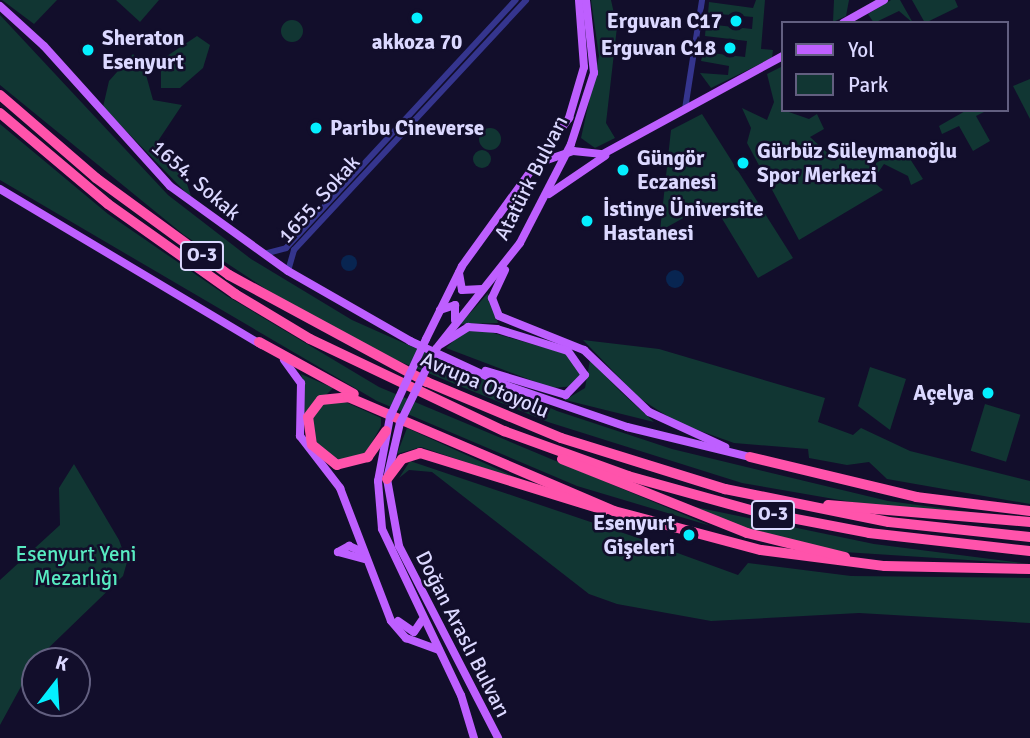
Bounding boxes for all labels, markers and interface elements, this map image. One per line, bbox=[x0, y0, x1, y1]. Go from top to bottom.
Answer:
place label: Erguvan C17 bbox=[607, 8, 722, 34]
marker: akkoza 70 bbox=[409, 10, 425, 26]
marker: Erguvan C17 bbox=[728, 13, 744, 29]
legend bbox=[782, 21, 1009, 112]
place label: Sheraton Esenyurt bbox=[102, 25, 184, 75]
place label: akkoza 70 bbox=[372, 29, 462, 55]
place label: Erguvan C18 bbox=[601, 35, 716, 61]
text: Yol bbox=[848, 37, 874, 63]
marker: Erguvan C18 bbox=[722, 40, 738, 56]
marker: Sheraton Esenyurt bbox=[80, 42, 96, 58]
text: Park bbox=[848, 72, 888, 98]
street label: Atatürk Bulvarı bbox=[489, 112, 573, 244]
place label: Paribu Cineverse bbox=[330, 115, 484, 141]
marker: Paribu Cineverse bbox=[308, 120, 324, 136]
street label: 1654. Sokak bbox=[146, 134, 246, 226]
place label: Gürbüz Süleymanoğlu Spor Merkezi bbox=[757, 138, 957, 188]
place label: Güngör Eczanesi bbox=[637, 145, 717, 195]
street label: 1655. Sokak bbox=[273, 150, 365, 248]
marker: Gürbüz Süleymanoğlu Spor Merkezi bbox=[735, 155, 751, 171]
marker: Güngör Eczanesi bbox=[615, 162, 631, 178]
place label: İstinye Üniversite Hastanesi bbox=[603, 196, 764, 246]
marker: İstinye Üniversite Hastanesi bbox=[577, 211, 597, 231]
road number: O-3 bbox=[179, 240, 225, 272]
street label: Avrupa Otoyolu bbox=[417, 347, 553, 423]
place label: Açelya bbox=[913, 380, 974, 406]
marker: Açelya bbox=[980, 385, 996, 401]
road number: O-3 bbox=[750, 500, 796, 530]
place label: Esenyurt Gişeleri bbox=[593, 510, 675, 560]
marker: Esenyurt Gişeleri bbox=[681, 527, 697, 543]
park label: Esenyurt Yeni Mezarlığı bbox=[15, 541, 137, 591]
street label: Doğan Araslı Bulvarı bbox=[410, 547, 516, 721]
north arrow bbox=[21, 647, 91, 717]
text: K bbox=[52, 651, 71, 677]

